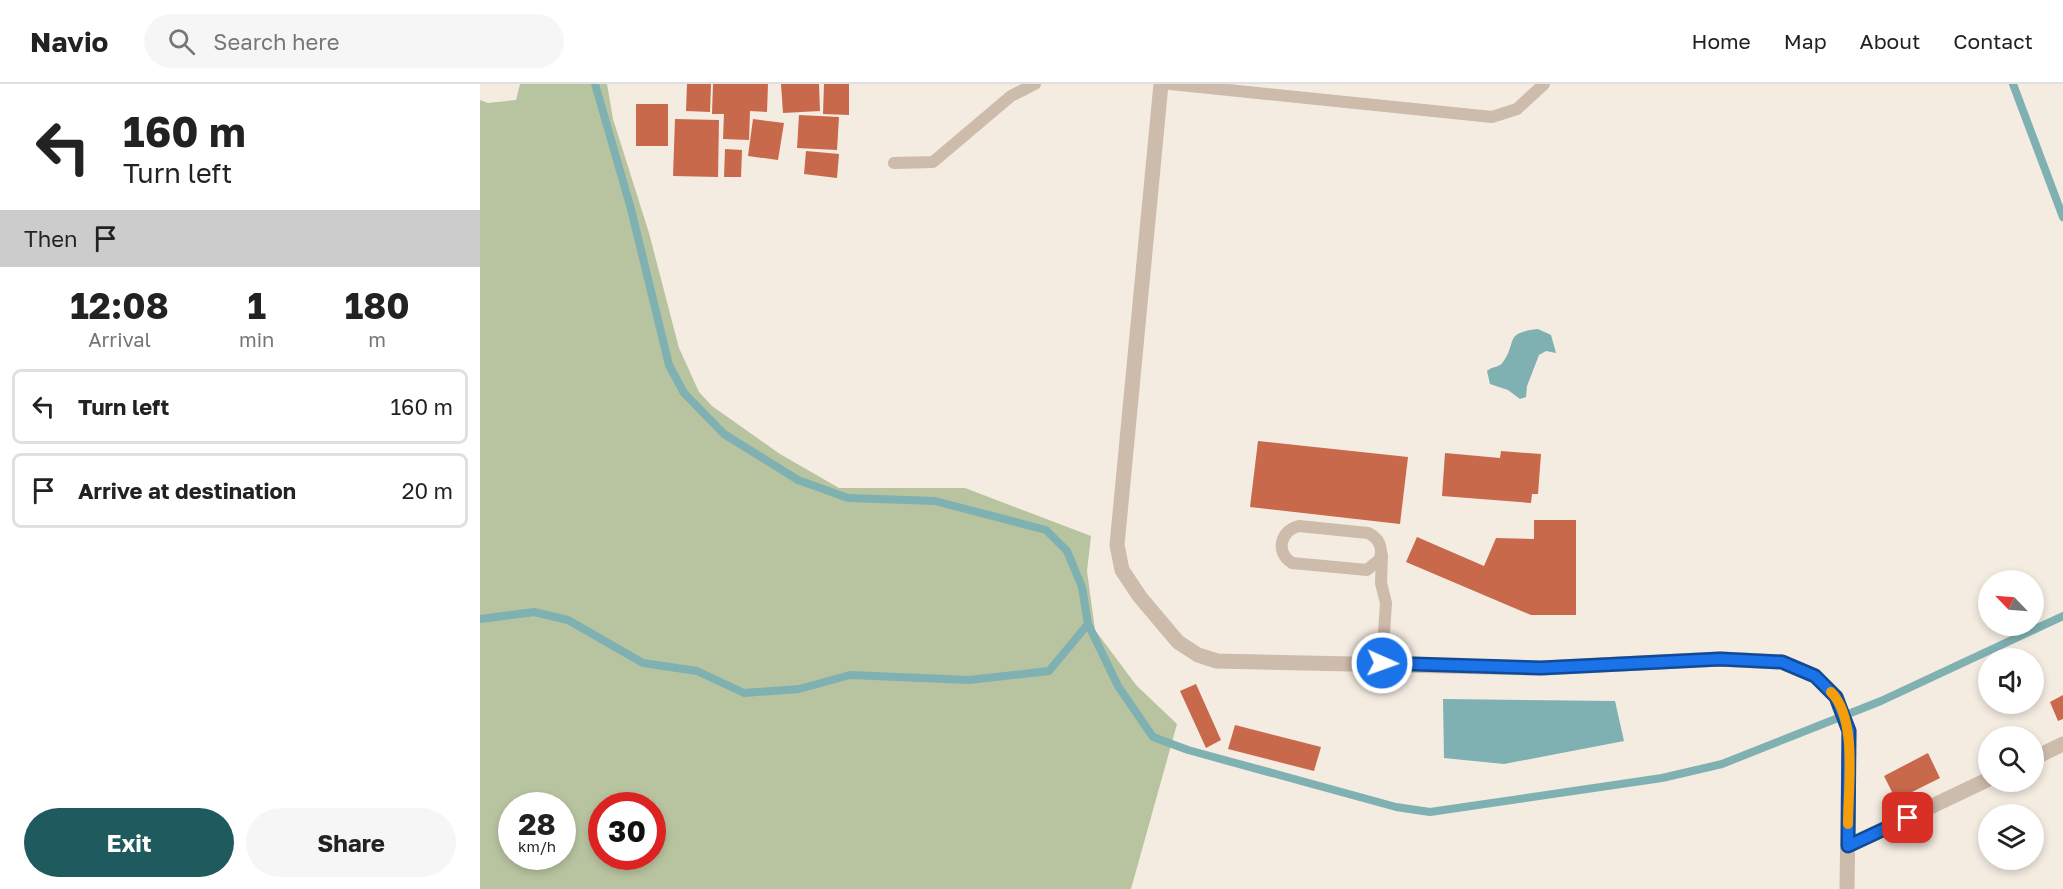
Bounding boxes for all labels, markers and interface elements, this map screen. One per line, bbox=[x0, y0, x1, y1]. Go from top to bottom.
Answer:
search box bbox=[144, 14, 564, 68]
text: Navio bbox=[30, 25, 108, 58]
icon: search bbox=[165, 25, 198, 58]
text: Search here bbox=[213, 28, 339, 55]
text: Home bbox=[1691, 28, 1751, 54]
text: Map bbox=[1784, 28, 1827, 54]
text: About bbox=[1860, 28, 1920, 54]
text: Contact bbox=[1953, 28, 2033, 54]
text: 160 m bbox=[123, 106, 246, 156]
icon: left bbox=[24, 108, 102, 186]
text: Turn left bbox=[123, 157, 232, 189]
icon: arrive bbox=[89, 222, 122, 255]
text: Then bbox=[24, 225, 77, 252]
text: 12:08 bbox=[70, 284, 169, 327]
text: 1 bbox=[247, 284, 266, 327]
text: 180 bbox=[345, 284, 410, 327]
text: Arrival bbox=[88, 327, 151, 351]
text: min bbox=[239, 327, 274, 351]
text: m bbox=[368, 327, 386, 351]
icon: left bbox=[27, 390, 60, 423]
text: Turn left bbox=[78, 393, 169, 420]
text: 160 m bbox=[390, 393, 453, 420]
icon: arrive bbox=[27, 474, 60, 507]
text: Arrive at destination bbox=[78, 477, 296, 504]
text: 20 m bbox=[402, 477, 453, 504]
north arrow bbox=[1978, 570, 2044, 636]
map controls bbox=[1978, 570, 2044, 870]
position arrow bbox=[1350, 631, 1414, 695]
button: sound bbox=[1978, 648, 2044, 714]
button: search bbox=[1978, 726, 2044, 792]
speed limit sign: 30 bbox=[588, 792, 666, 870]
pin bbox=[1882, 792, 1933, 843]
icon: arrive bbox=[1891, 801, 1924, 834]
button: layers bbox=[1978, 804, 2044, 870]
text: 28 bbox=[518, 806, 556, 842]
button: Exit bbox=[24, 808, 234, 877]
button: Share bbox=[246, 808, 456, 877]
text: km/h bbox=[518, 837, 556, 855]

